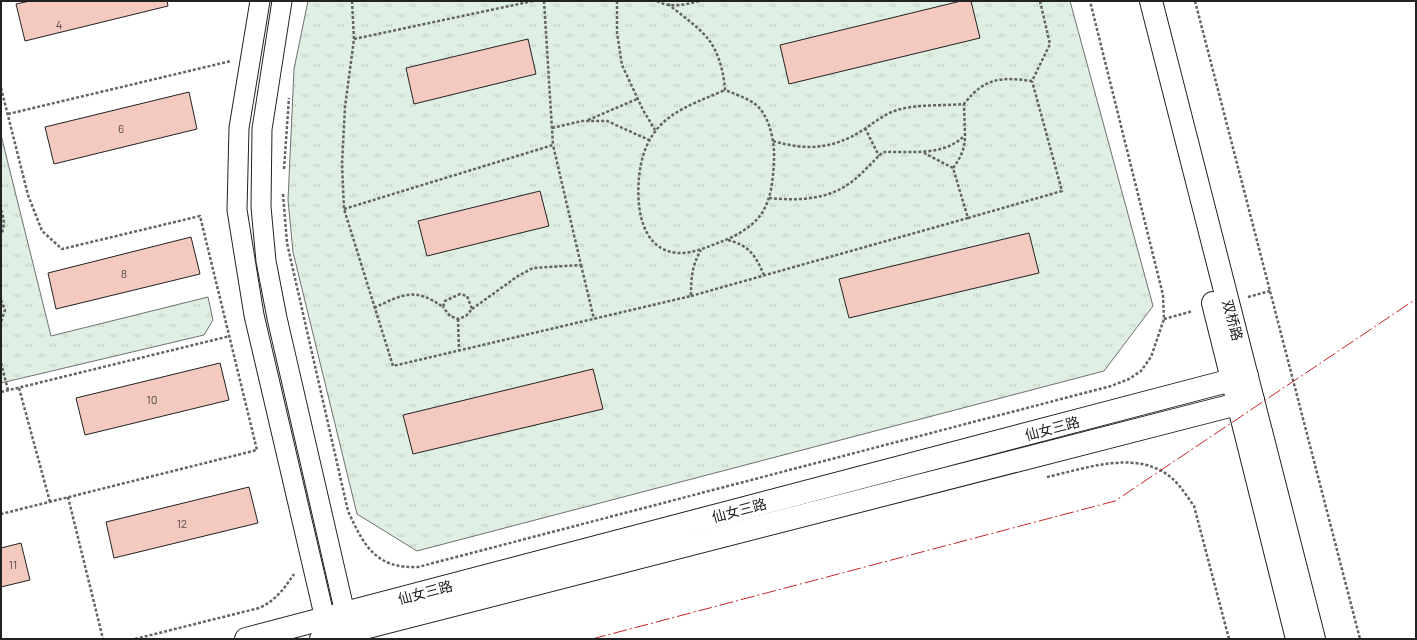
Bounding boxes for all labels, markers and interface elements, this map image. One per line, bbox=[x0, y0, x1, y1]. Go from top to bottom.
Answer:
house number: 4 bbox=[56, 17, 62, 31]
house number: 6 bbox=[118, 121, 124, 135]
house number: 8 bbox=[121, 266, 127, 280]
street label: 双桥路 bbox=[1219, 298, 1247, 342]
house number: 10 bbox=[147, 392, 157, 406]
street label: 仙女三路 bbox=[1023, 413, 1081, 443]
street label: 仙女三路 bbox=[710, 495, 768, 525]
house number: 12 bbox=[177, 516, 187, 530]
house number: 11 bbox=[9, 557, 17, 571]
street label: 仙女三路 bbox=[396, 577, 454, 607]

